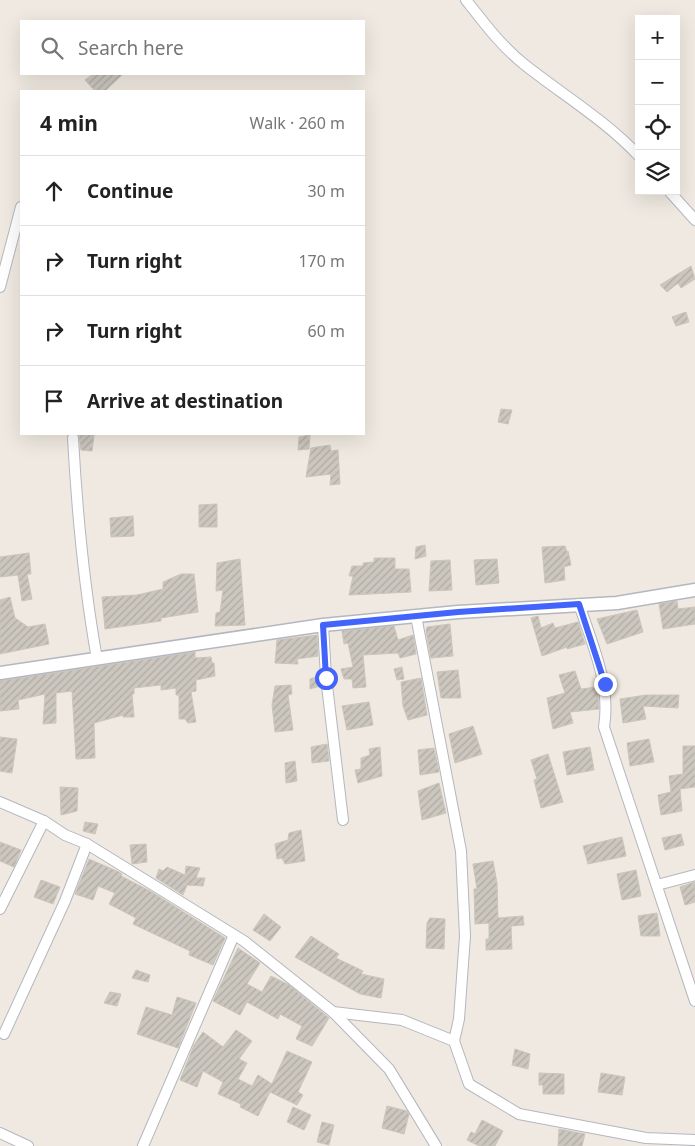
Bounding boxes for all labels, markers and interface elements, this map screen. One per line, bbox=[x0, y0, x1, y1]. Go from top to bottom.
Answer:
map controls bbox=[635, 15, 680, 195]
button: + bbox=[635, 15, 680, 60]
search box bbox=[20, 20, 365, 75]
icon: search bbox=[38, 34, 66, 62]
text: Search here bbox=[78, 35, 184, 61]
button: − bbox=[635, 60, 680, 105]
button: locate bbox=[635, 105, 680, 150]
text: 4 min bbox=[40, 109, 98, 137]
text: Walk · 260 m bbox=[250, 112, 345, 134]
button: layers bbox=[635, 150, 680, 195]
icon: ahead bbox=[40, 177, 68, 205]
text: Continue bbox=[87, 178, 173, 204]
text: 30 m bbox=[308, 180, 345, 202]
icon: right bbox=[40, 247, 68, 275]
text: Turn right bbox=[87, 248, 182, 274]
text: 170 m bbox=[298, 250, 345, 272]
icon: right bbox=[40, 317, 68, 345]
text: Turn right bbox=[87, 318, 182, 344]
text: 60 m bbox=[308, 320, 345, 342]
icon: arrive bbox=[40, 387, 68, 415]
text: Arrive at destination bbox=[87, 388, 283, 414]
route start bbox=[315, 667, 338, 690]
route end bbox=[594, 673, 617, 696]

